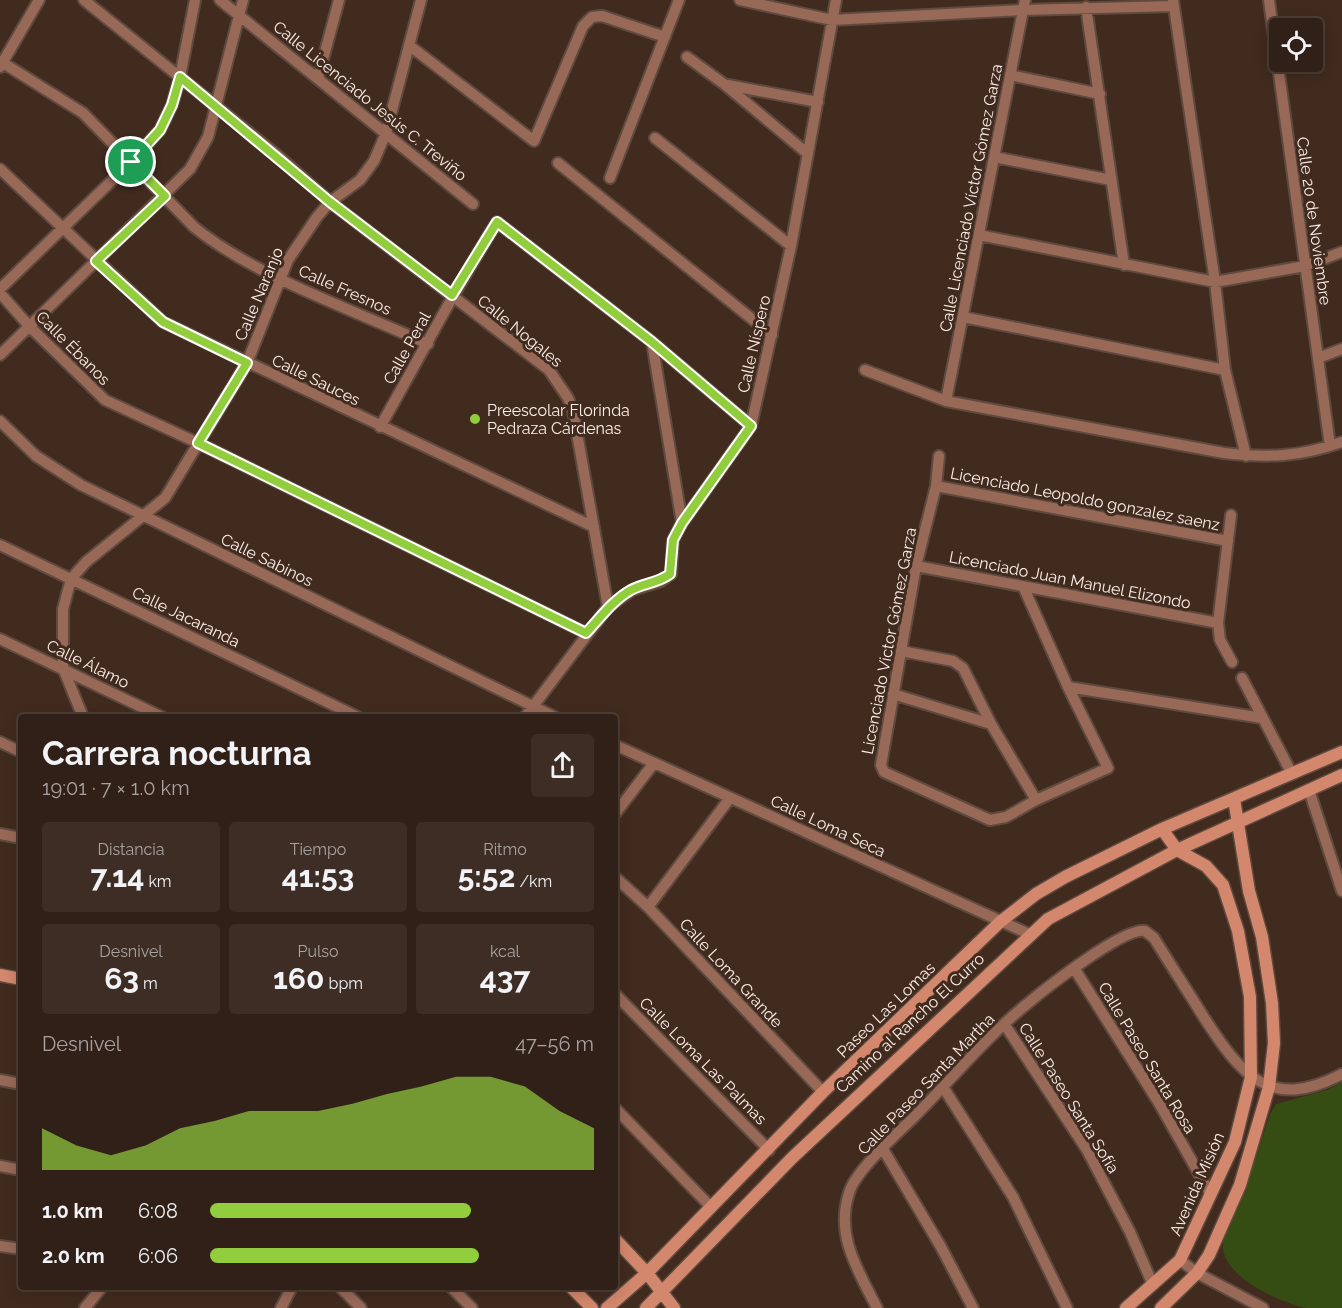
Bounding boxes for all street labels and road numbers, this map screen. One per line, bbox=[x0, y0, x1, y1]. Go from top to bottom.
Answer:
street label: Calle Licenciado Jesús C. Treviño bbox=[269, 17, 471, 185]
street label: Calle Licenciado Víctor Gómez Garza bbox=[936, 62, 1006, 334]
street label: Calle 20 de Noviembre bbox=[1293, 136, 1335, 306]
street label: Calle Naranjo bbox=[231, 244, 287, 344]
street label: Calle Fresnos bbox=[296, 261, 395, 319]
street label: Calle Nogales bbox=[474, 291, 566, 371]
street label: Calle Níspero bbox=[734, 293, 774, 395]
street label: Calle Ébanos bbox=[32, 306, 115, 389]
street label: Calle Peral bbox=[379, 308, 435, 387]
street label: Calle Sauces bbox=[269, 350, 363, 410]
street label: Licenciado Leopoldo gonzalez saenz bbox=[949, 464, 1221, 534]
street label: Licenciado Victor Gómez Garza bbox=[858, 526, 920, 756]
street label: Calle Sabinos bbox=[218, 529, 316, 591]
street label: Licenciado Juan Manuel Elizondo bbox=[947, 547, 1193, 613]
street label: Calle Jacaranda bbox=[129, 583, 243, 651]
street label: Calle Álamo bbox=[44, 635, 133, 692]
street label: Calle Loma Seca bbox=[767, 791, 889, 861]
street label: Calle Loma Grande bbox=[675, 914, 787, 1032]
street label: Camino al Rancho El Curro bbox=[832, 949, 988, 1097]
street label: Paseo Las Lomas bbox=[833, 958, 939, 1062]
street label: Calle Paseo Santa Rosa bbox=[1094, 979, 1200, 1137]
street label: Calle Loma Las Palmas bbox=[635, 993, 771, 1129]
street label: Calle Paseo Santa Martha bbox=[854, 1010, 998, 1158]
street label: Calle Paseo Santa Sofía bbox=[1015, 1019, 1123, 1177]
street label: Avenida Misión bbox=[1166, 1129, 1228, 1239]

